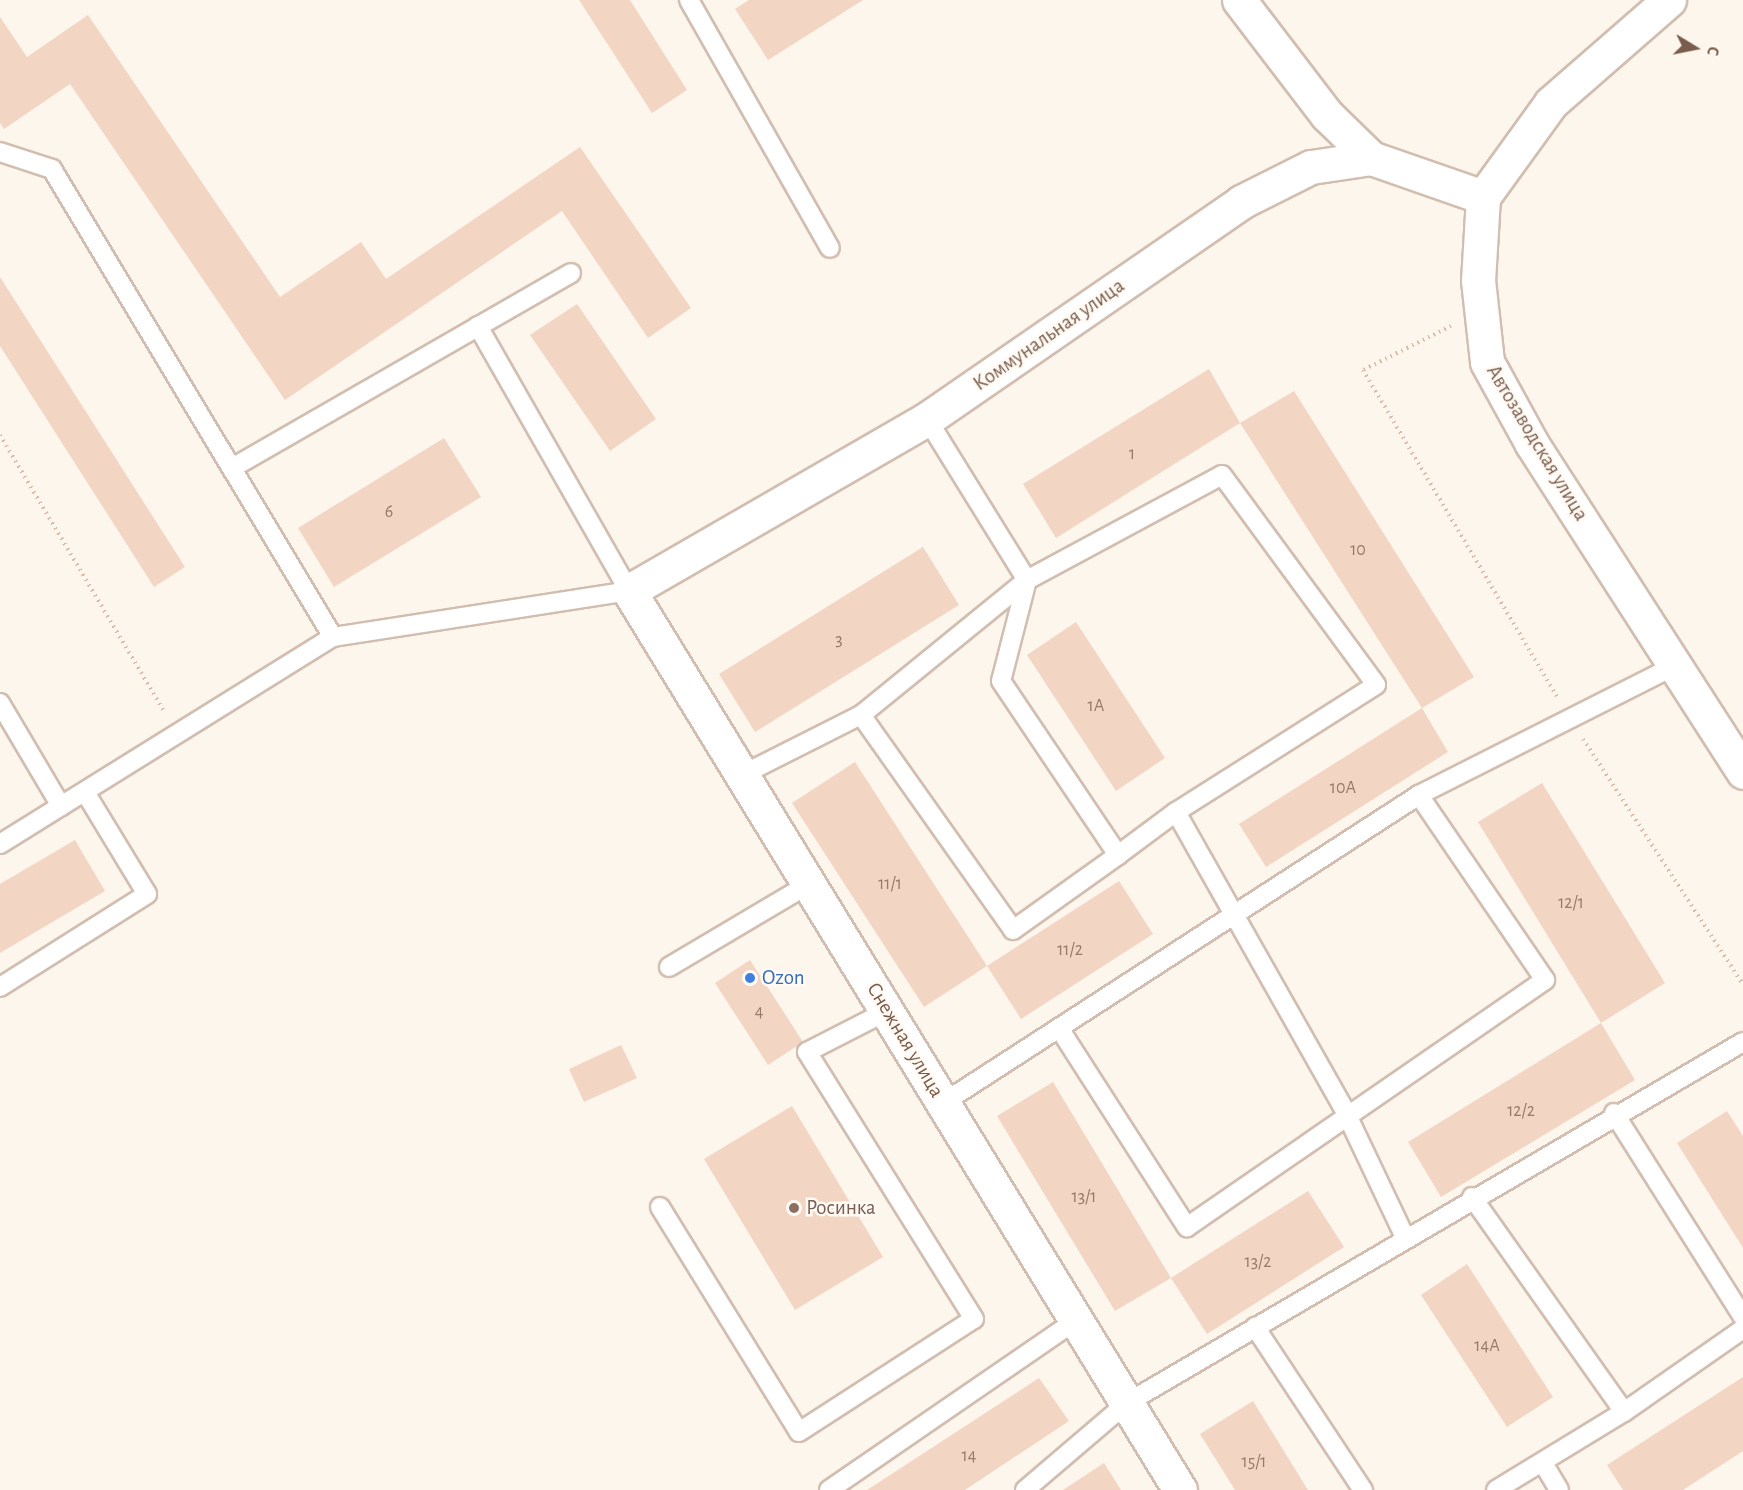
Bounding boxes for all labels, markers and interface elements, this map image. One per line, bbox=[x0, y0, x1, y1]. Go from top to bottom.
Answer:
north arrow bbox=[1665, 18, 1725, 78]
text: С bbox=[1704, 45, 1721, 57]
street label: Коммунальная улица bbox=[968, 273, 1130, 397]
street label: Автозаводская улица bbox=[1480, 360, 1594, 526]
house number: 1 bbox=[1129, 443, 1135, 465]
house number: 6 bbox=[385, 501, 393, 523]
house number: 10 bbox=[1350, 539, 1366, 561]
house number: 3 bbox=[835, 629, 843, 651]
house number: 1А bbox=[1088, 695, 1104, 717]
house number: 10А bbox=[1330, 777, 1356, 799]
house number: 11/1 bbox=[878, 873, 902, 895]
house number: 12/1 bbox=[1558, 892, 1584, 914]
house number: 11/2 bbox=[1057, 939, 1083, 961]
place label: Ozon bbox=[762, 965, 805, 991]
marker: Ozon bbox=[743, 971, 757, 985]
street label: Снежная улица bbox=[861, 978, 949, 1102]
house number: 4 bbox=[755, 1001, 763, 1023]
house number: 12/2 bbox=[1507, 1100, 1535, 1122]
house number: 13/1 bbox=[1072, 1186, 1096, 1208]
place label: Росинка bbox=[806, 1195, 876, 1221]
marker: Росинка bbox=[787, 1201, 801, 1215]
house number: 13/2 bbox=[1245, 1251, 1271, 1273]
house number: 14А bbox=[1474, 1335, 1500, 1357]
house number: 14 bbox=[962, 1445, 976, 1467]
house number: 15/1 bbox=[1241, 1451, 1267, 1473]

